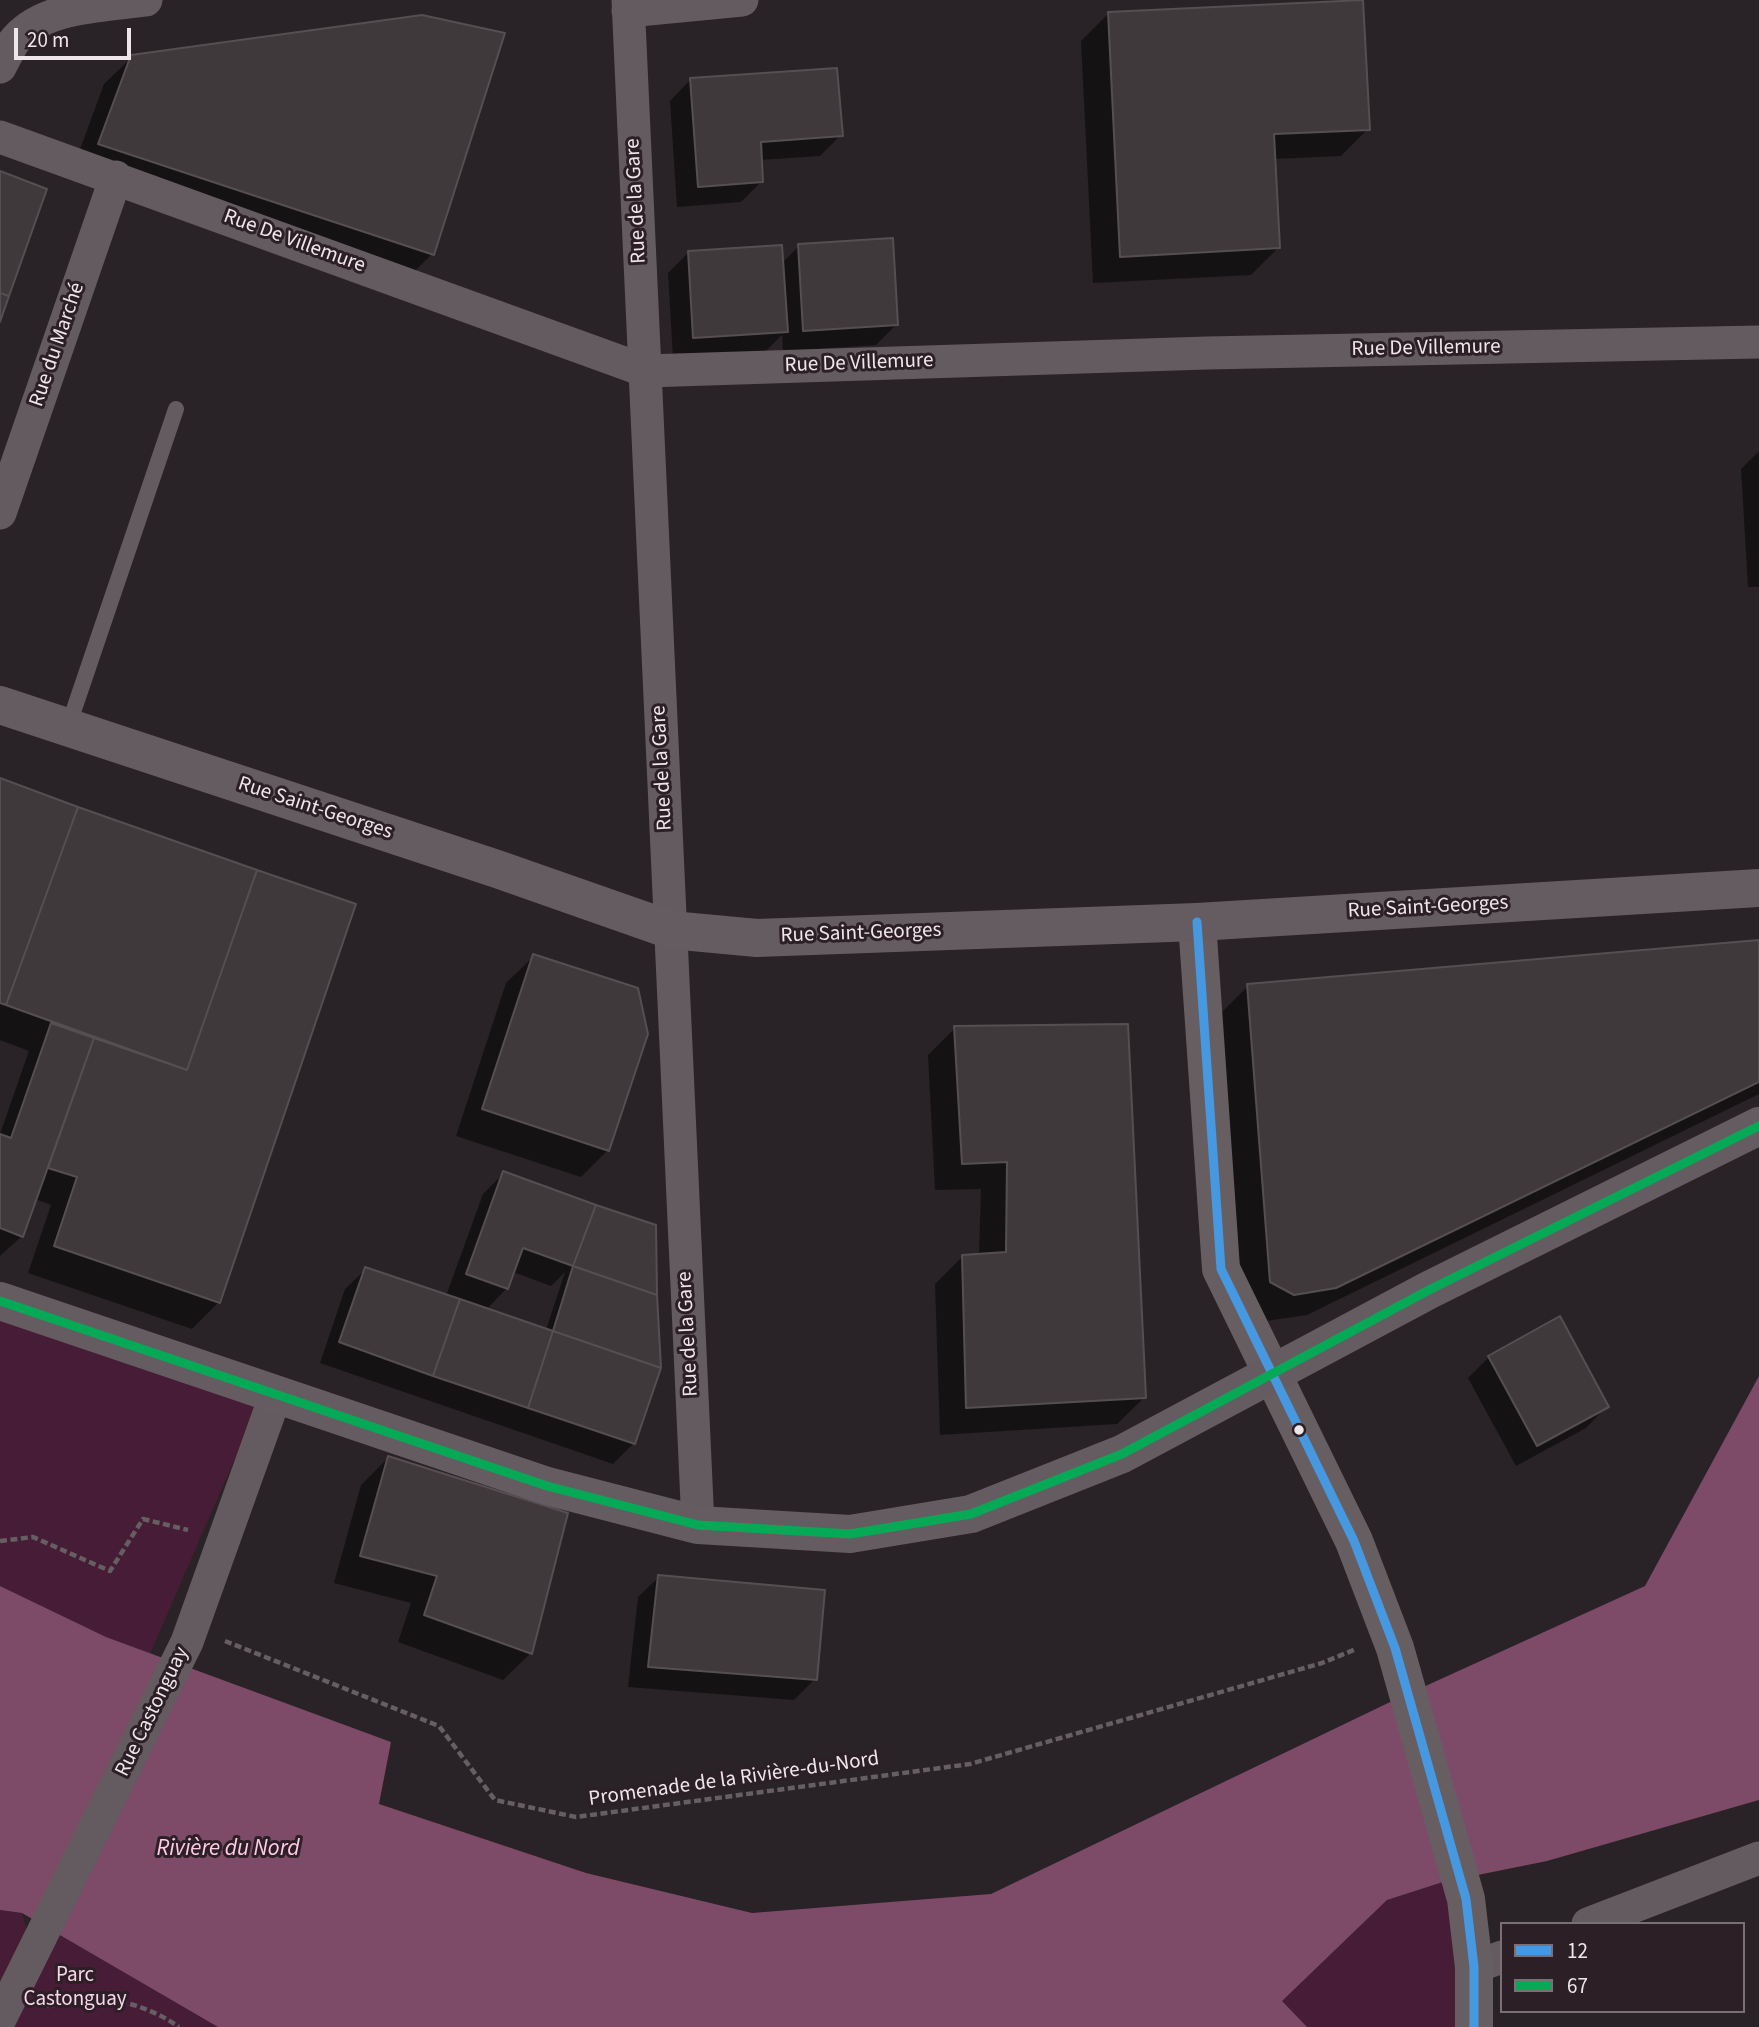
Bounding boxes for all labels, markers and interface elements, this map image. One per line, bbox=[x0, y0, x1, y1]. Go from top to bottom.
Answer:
scale bar bbox=[18, 14, 135, 58]
text: 20 m bbox=[27, 25, 69, 55]
street label: Rue de la Gare bbox=[621, 138, 653, 264]
street label: Rue De Villemure bbox=[220, 205, 368, 279]
street label: Rue du Marché bbox=[25, 280, 91, 410]
street label: Rue De Villemure bbox=[1351, 335, 1501, 363]
street label: Rue De Villemure bbox=[784, 349, 934, 379]
street label: Rue de la Gare bbox=[647, 705, 679, 831]
street label: Rue Saint-Georges bbox=[235, 772, 395, 846]
street label: Rue Saint-Georges bbox=[1347, 891, 1509, 925]
street label: Rue Saint-Georges bbox=[780, 919, 942, 949]
street label: Rue de la Gare bbox=[673, 1271, 705, 1397]
unlabelled marker bbox=[1292, 1423, 1306, 1437]
street label: Rue Castonguay bbox=[111, 1643, 195, 1781]
street label: Promenade de la Rivière-du-Nord bbox=[587, 1747, 881, 1813]
water label: Rivière du Nord bbox=[156, 1836, 300, 1864]
legend bbox=[1500, 1922, 1745, 2013]
text: 12 bbox=[1567, 1936, 1588, 1966]
park label: Parc Castonguay bbox=[23, 1963, 127, 2013]
text: 67 bbox=[1567, 1971, 1588, 2001]

